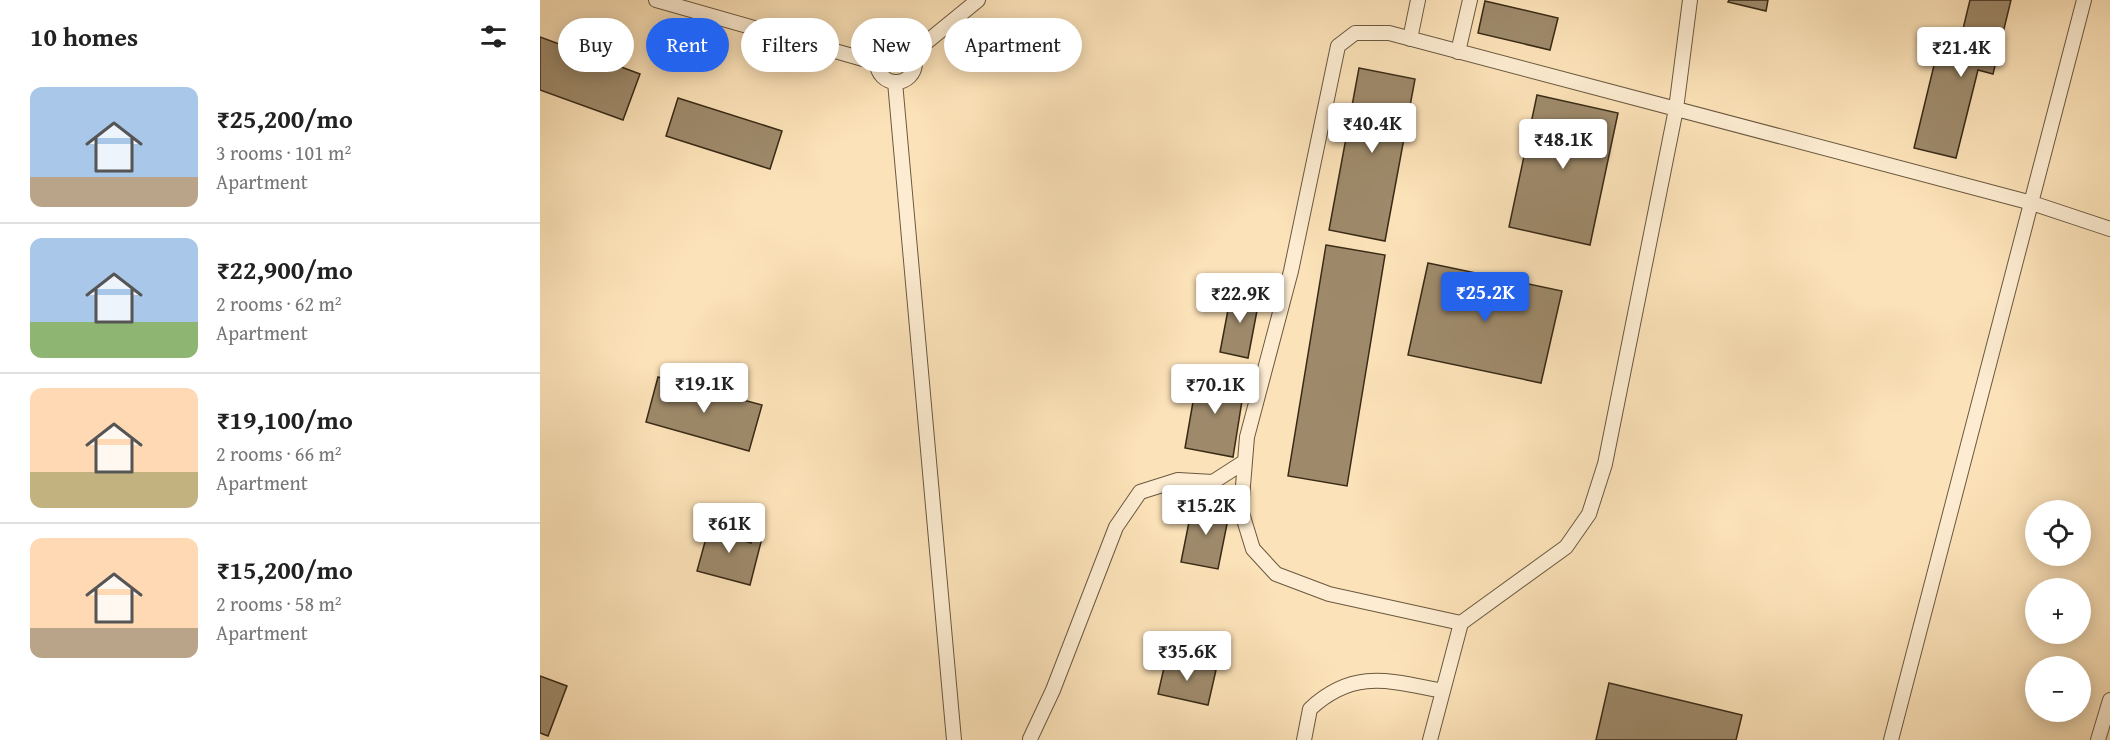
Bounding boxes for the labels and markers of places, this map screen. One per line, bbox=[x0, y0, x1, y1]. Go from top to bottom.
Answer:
pin: ₹21.4K bbox=[1912, 27, 2010, 78]
pin: ₹40.4K bbox=[1323, 103, 1421, 154]
pin: ₹48.1K bbox=[1514, 119, 1612, 170]
pin: ₹25.2K bbox=[1436, 272, 1534, 323]
pin: ₹22.9K bbox=[1191, 273, 1289, 324]
pin: ₹19.1K bbox=[655, 363, 753, 414]
pin: ₹70.1K bbox=[1166, 364, 1264, 415]
pin: ₹15.2K bbox=[1157, 485, 1255, 536]
pin: ₹61K bbox=[693, 503, 765, 554]
pin: ₹35.6K bbox=[1138, 631, 1236, 682]

